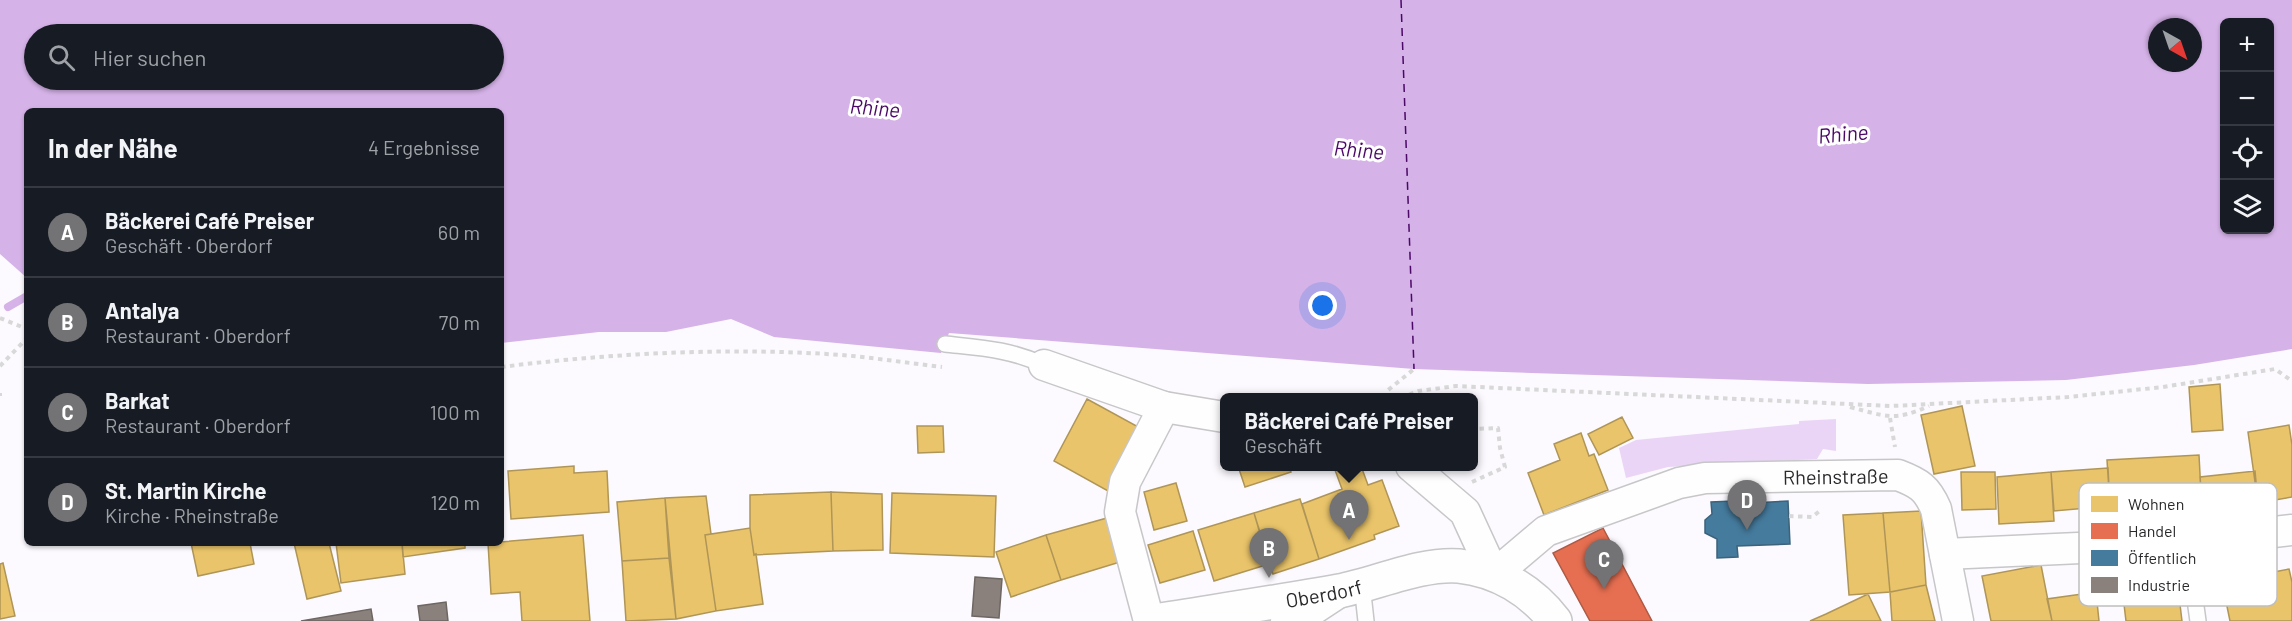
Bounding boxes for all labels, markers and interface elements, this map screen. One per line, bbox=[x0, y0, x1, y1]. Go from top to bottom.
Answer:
north arrow bbox=[2148, 18, 2202, 72]
map controls bbox=[2220, 18, 2274, 234]
button: + bbox=[2220, 18, 2274, 72]
search box bbox=[24, 24, 504, 90]
icon: search bbox=[45, 41, 78, 74]
text: Hier suchen bbox=[93, 44, 206, 70]
button: − bbox=[2220, 72, 2274, 126]
water label: Rhine bbox=[849, 92, 901, 122]
water label: Rhine bbox=[1817, 118, 1869, 148]
button: locate bbox=[2220, 126, 2274, 180]
text: In der Nähe bbox=[48, 132, 178, 163]
water label: Rhine bbox=[1333, 134, 1385, 164]
text: 4 Ergebnisse bbox=[368, 135, 480, 159]
button: layers bbox=[2220, 180, 2274, 234]
text: Bäckerei Café Preiser bbox=[105, 207, 314, 233]
text: A bbox=[61, 220, 74, 244]
text: 60 m bbox=[438, 220, 480, 244]
text: Geschäft · Oberdorf bbox=[105, 233, 273, 257]
your location bbox=[1308, 291, 1337, 320]
text: Antalya bbox=[105, 297, 179, 323]
text: B bbox=[61, 310, 74, 334]
text: 70 m bbox=[439, 310, 480, 334]
text: Restaurant · Oberdorf bbox=[105, 323, 291, 347]
text: Barkat bbox=[105, 387, 170, 413]
popup bbox=[1220, 393, 1478, 471]
text: C bbox=[61, 400, 74, 424]
text: 100 m bbox=[430, 400, 480, 424]
text: Bäckerei Café Preiser bbox=[1244, 407, 1454, 433]
text: Restaurant · Oberdorf bbox=[105, 413, 291, 437]
text: Geschäft bbox=[1244, 433, 1323, 457]
street label: Rheinstraße bbox=[1783, 463, 1889, 489]
text: St. Martin Kirche bbox=[105, 477, 266, 503]
pin: D bbox=[1728, 480, 1766, 530]
legend bbox=[2079, 483, 2277, 606]
text: D bbox=[61, 490, 74, 514]
text: 120 m bbox=[430, 490, 480, 514]
pin: A bbox=[1330, 490, 1368, 540]
text: Wohnen bbox=[2128, 494, 2184, 513]
text: Kirche · Rheinstraße bbox=[105, 503, 279, 527]
text: Handel bbox=[2128, 521, 2176, 540]
pin: B bbox=[1250, 528, 1288, 578]
pin: C bbox=[1584, 540, 1624, 589]
text: Öffentlich bbox=[2128, 548, 2196, 567]
street label: Oberdorf bbox=[1284, 574, 1365, 612]
text: Industrie bbox=[2128, 575, 2190, 594]

